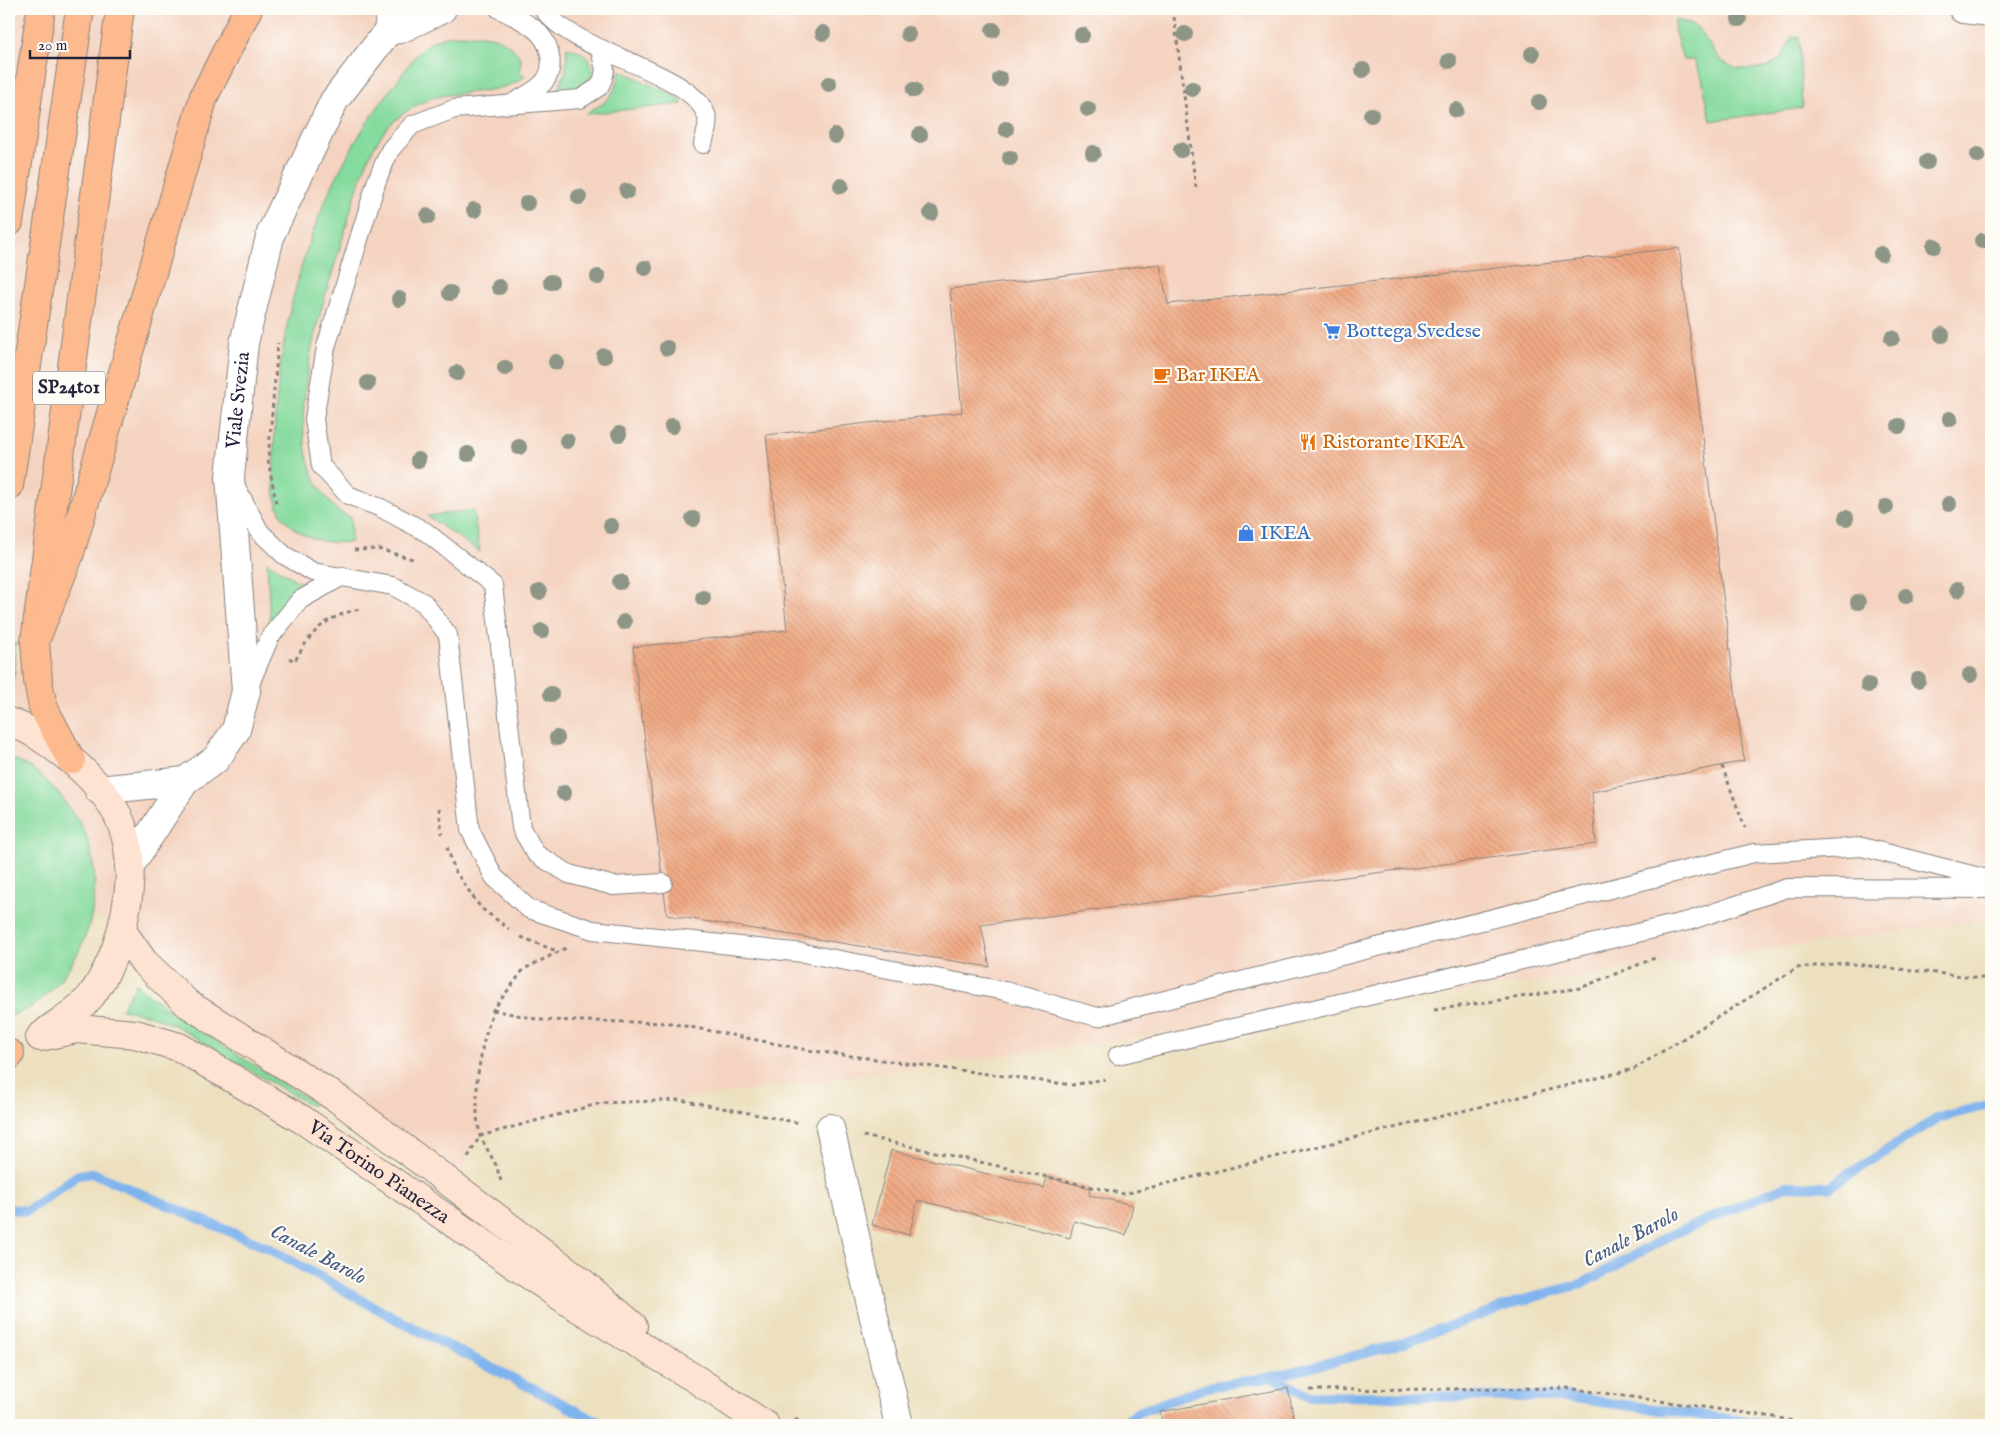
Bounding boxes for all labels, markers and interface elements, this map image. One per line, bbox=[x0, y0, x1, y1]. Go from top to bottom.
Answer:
scale bar bbox=[30, 28, 130, 60]
text: 20 m bbox=[38, 36, 68, 55]
place label: Bottega Svedese bbox=[1346, 319, 1481, 344]
supermarket icon: Bottega Svedese bbox=[1322, 321, 1342, 341]
street label: Viale Svezia bbox=[220, 350, 256, 451]
place label: Bar IKEA bbox=[1176, 363, 1261, 388]
cafe icon: Bar IKEA bbox=[1152, 365, 1172, 385]
road number: SP24t01 bbox=[33, 372, 105, 404]
place label: Ristorante IKEA bbox=[1322, 430, 1465, 455]
restaurant icon: Ristorante IKEA bbox=[1298, 432, 1318, 452]
place label: IKEA bbox=[1260, 521, 1311, 546]
shop icon: IKEA bbox=[1236, 523, 1256, 543]
street label: Via Torino Pianezza bbox=[303, 1114, 455, 1230]
water label: Canale Barolo bbox=[1578, 1201, 1684, 1275]
water label: Canale Barolo bbox=[265, 1218, 371, 1292]

